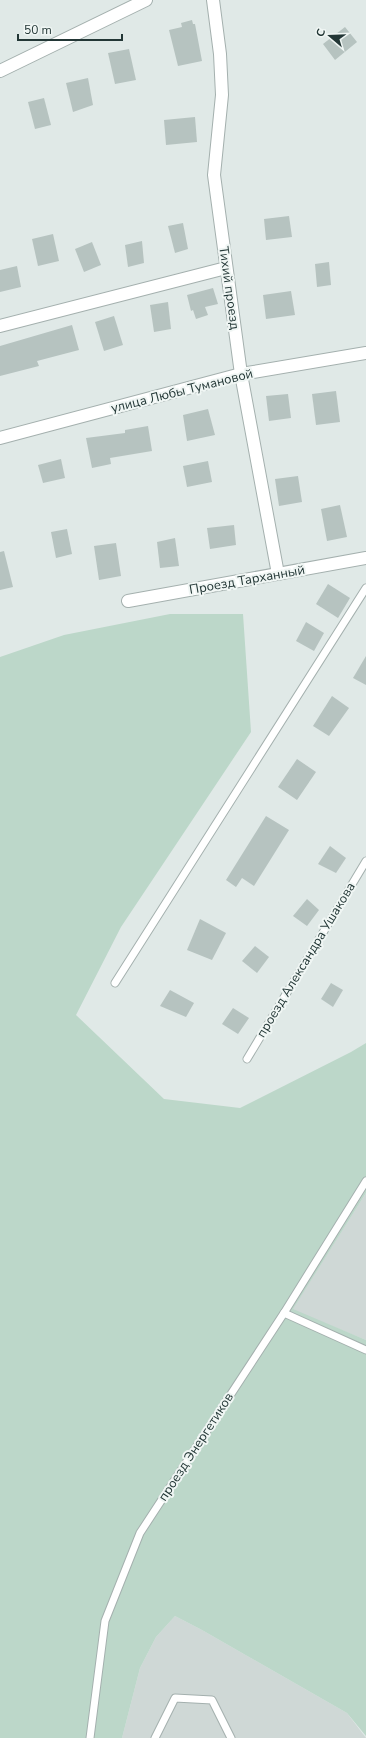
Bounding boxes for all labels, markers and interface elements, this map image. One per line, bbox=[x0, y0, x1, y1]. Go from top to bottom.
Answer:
scale bar bbox=[18, 16, 122, 42]
north arrow bbox=[310, 16, 350, 56]
text: 50 m bbox=[24, 22, 52, 38]
text: С bbox=[313, 26, 329, 39]
street label: Тихий проезд bbox=[214, 245, 244, 331]
street label: улица Любы Тумановой bbox=[109, 365, 255, 417]
street label: Проезд Тарханный bbox=[188, 561, 306, 599]
street label: проезд Александра Ушакова bbox=[252, 879, 360, 1041]
street label: проезд Энергетиков bbox=[154, 1389, 238, 1505]

